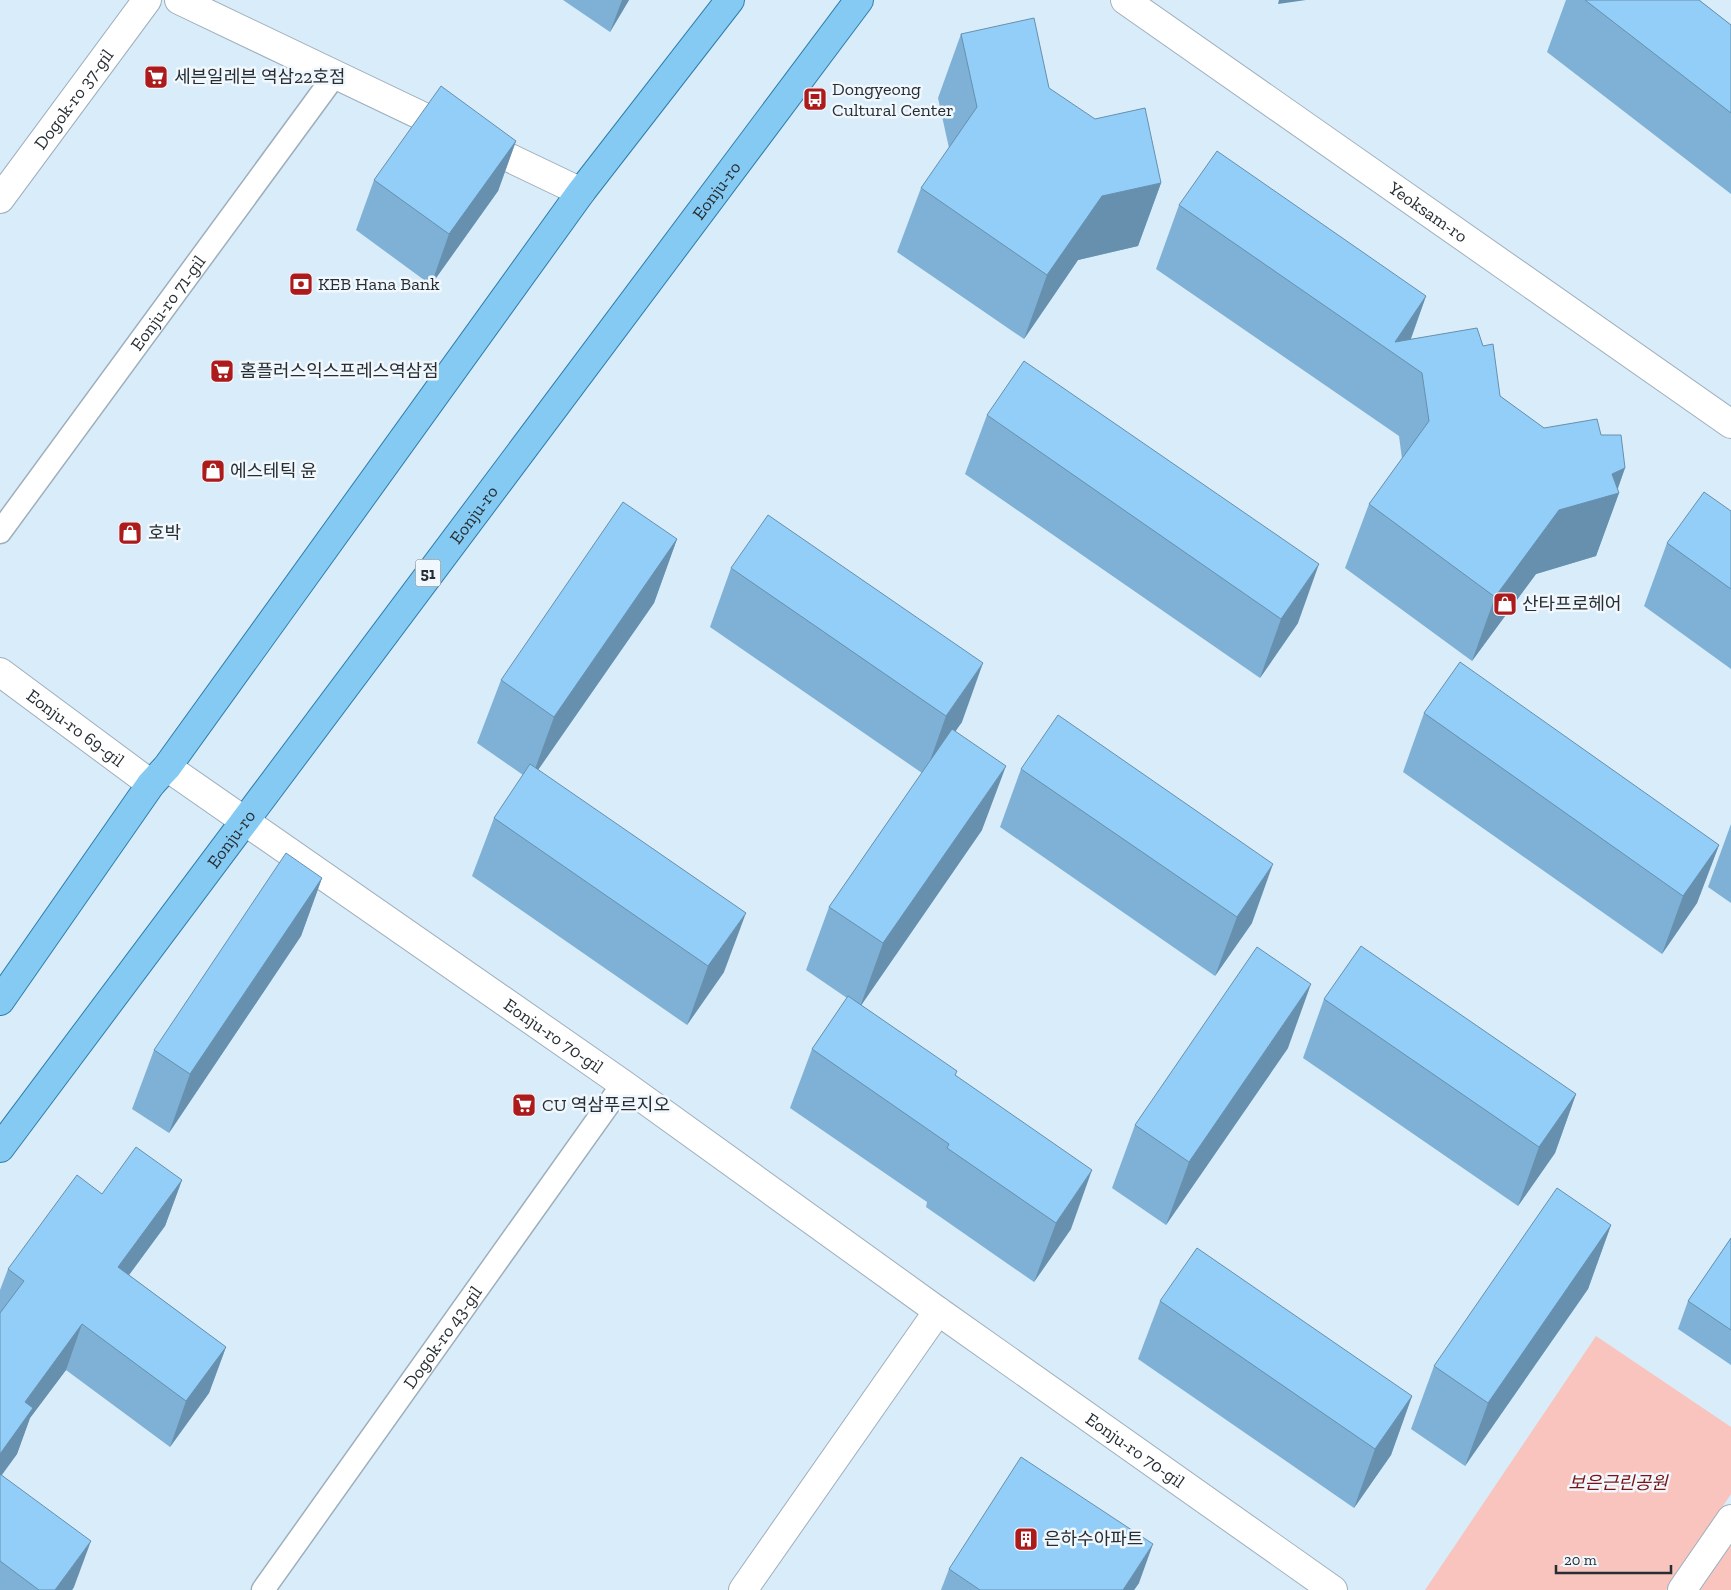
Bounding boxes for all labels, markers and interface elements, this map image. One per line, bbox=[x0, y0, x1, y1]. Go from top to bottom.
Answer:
street label: Dogok-ro 37-gil bbox=[29, 45, 118, 154]
supermarket icon: 세븐일레븐 역삼22호점 bbox=[143, 64, 169, 90]
place label: 세븐일레븐 역삼22호점 bbox=[174, 66, 346, 88]
place label: Dongyeong Cultural Center bbox=[832, 78, 954, 121]
bus stop icon: Dongyeong Cultural Center bbox=[802, 86, 828, 112]
street label: Eonju-ro bbox=[688, 157, 745, 224]
street label: Yeoksam-ro bbox=[1384, 176, 1472, 247]
street label: Eonju-ro 71-gil bbox=[126, 251, 210, 355]
bank icon: KEB Hana Bank bbox=[288, 271, 314, 297]
place label: KEB Hana Bank bbox=[318, 273, 440, 295]
supermarket icon: 홈플러스익스프레스역삼점 bbox=[209, 358, 235, 384]
place label: 홈플러스익스프레스역삼점 bbox=[240, 360, 439, 382]
shop icon: 에스테틱 윤 bbox=[200, 458, 226, 484]
place label: 에스테틱 윤 bbox=[230, 460, 317, 482]
street label: Eonju-ro bbox=[445, 481, 503, 548]
shop icon: 호박 bbox=[117, 520, 143, 546]
place label: 호박 bbox=[148, 522, 181, 544]
road number: 51 bbox=[416, 560, 440, 586]
shop icon: 산타프로헤어 bbox=[1492, 591, 1518, 617]
place label: 산타프로헤어 bbox=[1522, 593, 1621, 615]
street label: Eonju-ro 69-gil bbox=[22, 684, 129, 772]
street label: Eonju-ro bbox=[202, 805, 260, 872]
street label: Eonju-ro 70-gil bbox=[500, 994, 608, 1078]
supermarket icon: CU 역삼푸르지오 bbox=[511, 1092, 537, 1118]
place label: CU 역삼푸르지오 bbox=[542, 1094, 670, 1116]
street label: Dogok-ro 43-gil bbox=[399, 1282, 487, 1393]
street label: Eonju-ro 70-gil bbox=[1081, 1408, 1189, 1493]
park label: 보은근린공원 bbox=[1568, 1472, 1669, 1494]
building icon: 은하수아파트 bbox=[1013, 1526, 1039, 1552]
place label: 은하수아파트 bbox=[1044, 1528, 1143, 1550]
scale bar bbox=[1556, 1542, 1671, 1574]
text: 20 m bbox=[1564, 1551, 1597, 1569]

